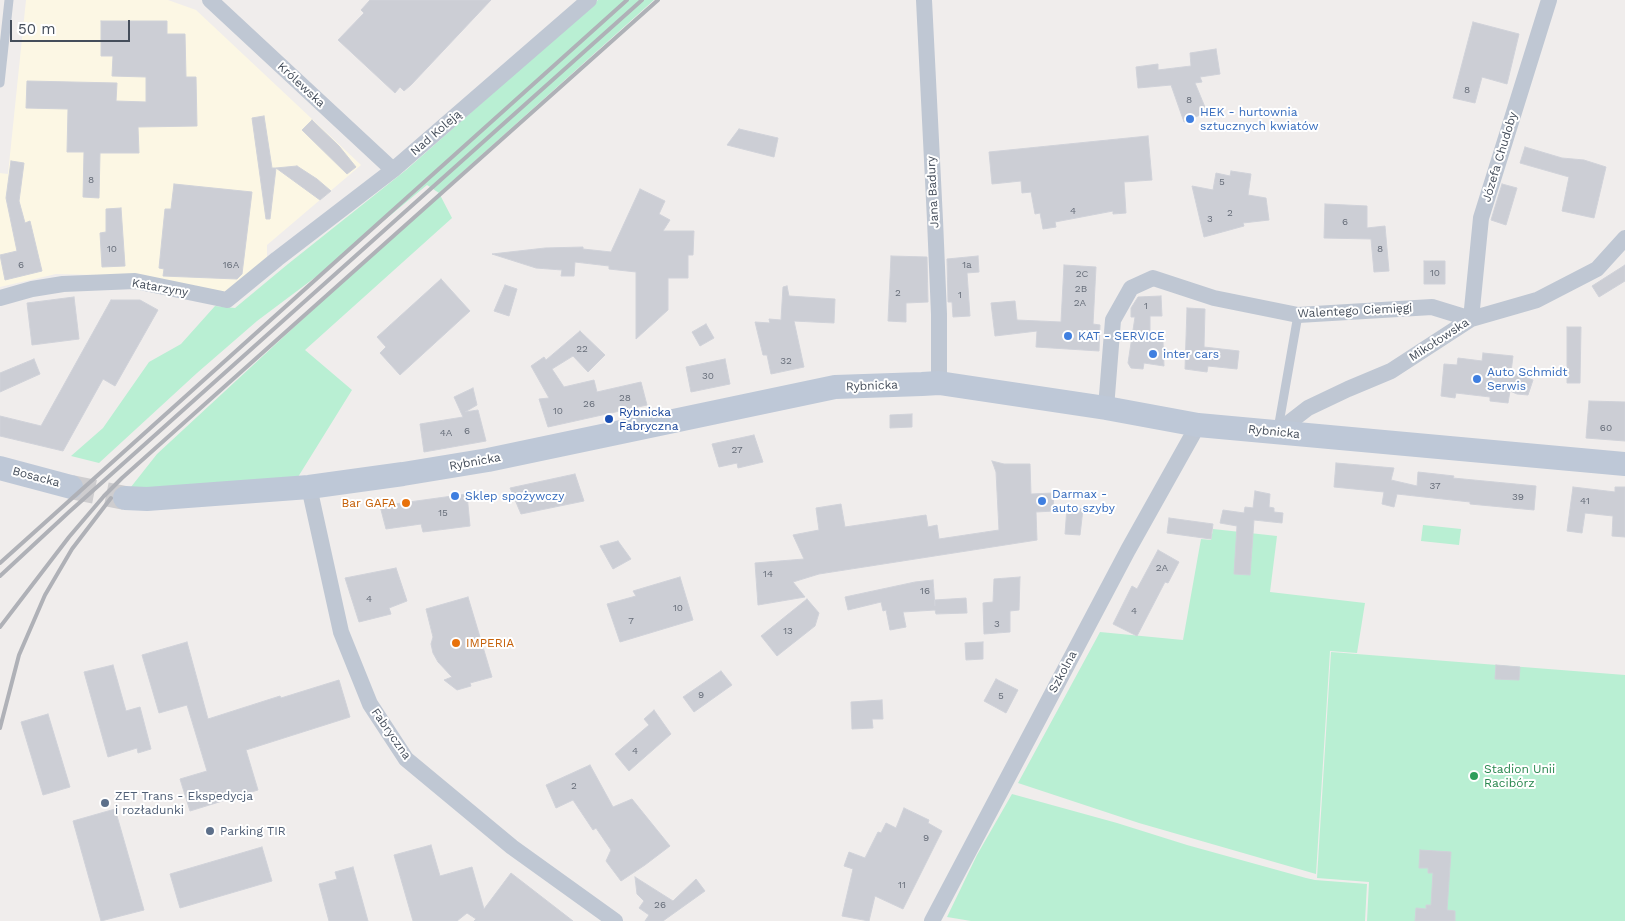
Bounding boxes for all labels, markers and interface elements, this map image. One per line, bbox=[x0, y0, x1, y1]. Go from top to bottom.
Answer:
scale bar bbox=[12, 10, 132, 42]
text: 50 m bbox=[18, 20, 55, 38]
street label: Królewska bbox=[274, 59, 328, 111]
house number: 8 bbox=[1464, 84, 1470, 96]
house number: 8 bbox=[1186, 94, 1192, 106]
place label: HEK - hurtownia sztucznych kwiatów bbox=[1200, 105, 1319, 133]
street label: Nad Koleją bbox=[408, 107, 464, 159]
street label: Józefa Chudoby bbox=[1479, 110, 1521, 204]
marker: HEK - hurtownia sztucznych kwiatów bbox=[1184, 113, 1196, 125]
street label: Jana Badury bbox=[924, 156, 942, 228]
house number: 8 bbox=[88, 174, 94, 186]
house number: 5 bbox=[1219, 176, 1225, 188]
house number: 4 bbox=[1070, 205, 1076, 217]
house number: 2 bbox=[1227, 207, 1233, 219]
house number: 3 bbox=[1207, 213, 1213, 225]
house number: 6 bbox=[1342, 216, 1348, 228]
house number: 10 bbox=[107, 243, 117, 255]
house number: 8 bbox=[1377, 243, 1383, 255]
house number: 6 bbox=[18, 259, 24, 271]
house number: 16A bbox=[223, 259, 239, 271]
house number: 1a bbox=[962, 259, 972, 271]
house number: 10 bbox=[1430, 267, 1440, 279]
house number: 2C bbox=[1076, 268, 1088, 280]
street label: Katarzyny bbox=[131, 276, 189, 300]
house number: 2B bbox=[1075, 283, 1087, 295]
house number: 2 bbox=[895, 287, 901, 299]
house number: 1 bbox=[958, 289, 962, 301]
house number: 2A bbox=[1074, 297, 1086, 309]
house number: 1 bbox=[1144, 300, 1148, 312]
street label: Walentego Ciemięgi bbox=[1297, 301, 1413, 321]
street label: Mikołowska bbox=[1406, 315, 1472, 365]
place label: KAT - SERVICE bbox=[1078, 329, 1165, 343]
marker: KAT - SERVICE bbox=[1062, 330, 1074, 342]
house number: 22 bbox=[576, 343, 588, 355]
place label: inter cars bbox=[1163, 347, 1219, 361]
marker: inter cars bbox=[1147, 348, 1159, 360]
house number: 32 bbox=[780, 355, 792, 367]
place label: Auto Schmidt Serwis bbox=[1487, 365, 1568, 393]
house number: 30 bbox=[702, 370, 714, 382]
marker: Auto Schmidt Serwis bbox=[1471, 373, 1483, 385]
street label: Rybnicka bbox=[846, 378, 898, 394]
house number: 28 bbox=[619, 392, 631, 404]
house number: 26 bbox=[583, 398, 595, 410]
house number: 10 bbox=[553, 405, 563, 417]
place label: Rybnicka Fabryczna bbox=[619, 405, 678, 433]
marker: Rybnicka Fabryczna bbox=[603, 413, 615, 425]
street label: Rybnicka bbox=[1247, 422, 1301, 442]
house number: 60 bbox=[1600, 422, 1612, 434]
house number: 6 bbox=[464, 425, 470, 437]
house number: 4A bbox=[440, 427, 452, 439]
house number: 27 bbox=[731, 444, 743, 456]
street label: Rybnicka bbox=[448, 450, 502, 474]
street label: Bosacka bbox=[11, 464, 61, 490]
house number: 37 bbox=[1429, 480, 1441, 492]
place label: Darmax - auto szyby bbox=[1052, 487, 1115, 515]
place label: Sklep spożywczy bbox=[465, 489, 564, 503]
marker: Sklep spożywczy bbox=[449, 490, 461, 502]
house number: 39 bbox=[1512, 491, 1524, 503]
marker: Darmax - auto szyby bbox=[1036, 495, 1048, 507]
house number: 41 bbox=[1580, 495, 1590, 507]
place label: Bar GAFA bbox=[341, 496, 396, 510]
marker: Bar GAFA bbox=[400, 497, 412, 509]
house number: 15 bbox=[438, 507, 448, 519]
house number: 2A bbox=[1156, 562, 1168, 574]
house number: 14 bbox=[763, 568, 773, 580]
house number: 16 bbox=[920, 585, 930, 597]
house number: 4 bbox=[366, 593, 372, 605]
house number: 10 bbox=[673, 602, 683, 614]
house number: 4 bbox=[1131, 605, 1137, 617]
house number: 7 bbox=[628, 615, 634, 627]
house number: 3 bbox=[994, 618, 1000, 630]
house number: 13 bbox=[783, 625, 793, 637]
place label: IMPERIA bbox=[466, 636, 514, 650]
marker: IMPERIA bbox=[450, 637, 462, 649]
street label: Szkolna bbox=[1046, 648, 1080, 696]
house number: 9 bbox=[698, 689, 704, 701]
house number: 5 bbox=[998, 690, 1004, 702]
street label: Fabryczna bbox=[368, 706, 414, 762]
house number: 4 bbox=[632, 745, 638, 757]
place label: Stadion Unii Racibórz bbox=[1484, 762, 1555, 790]
marker: Stadion Unii Racibórz bbox=[1468, 770, 1480, 782]
house number: 2 bbox=[571, 780, 577, 792]
place label: ZET Trans - Ekspedycja i rozładunki bbox=[115, 789, 253, 817]
marker: ZET Trans - Ekspedycja i rozładunki bbox=[99, 797, 111, 809]
place label: Parking TIR bbox=[220, 824, 286, 838]
marker: Parking TIR bbox=[204, 825, 216, 837]
house number: 9 bbox=[923, 832, 929, 844]
house number: 11 bbox=[898, 879, 906, 891]
house number: 26 bbox=[654, 899, 666, 911]

